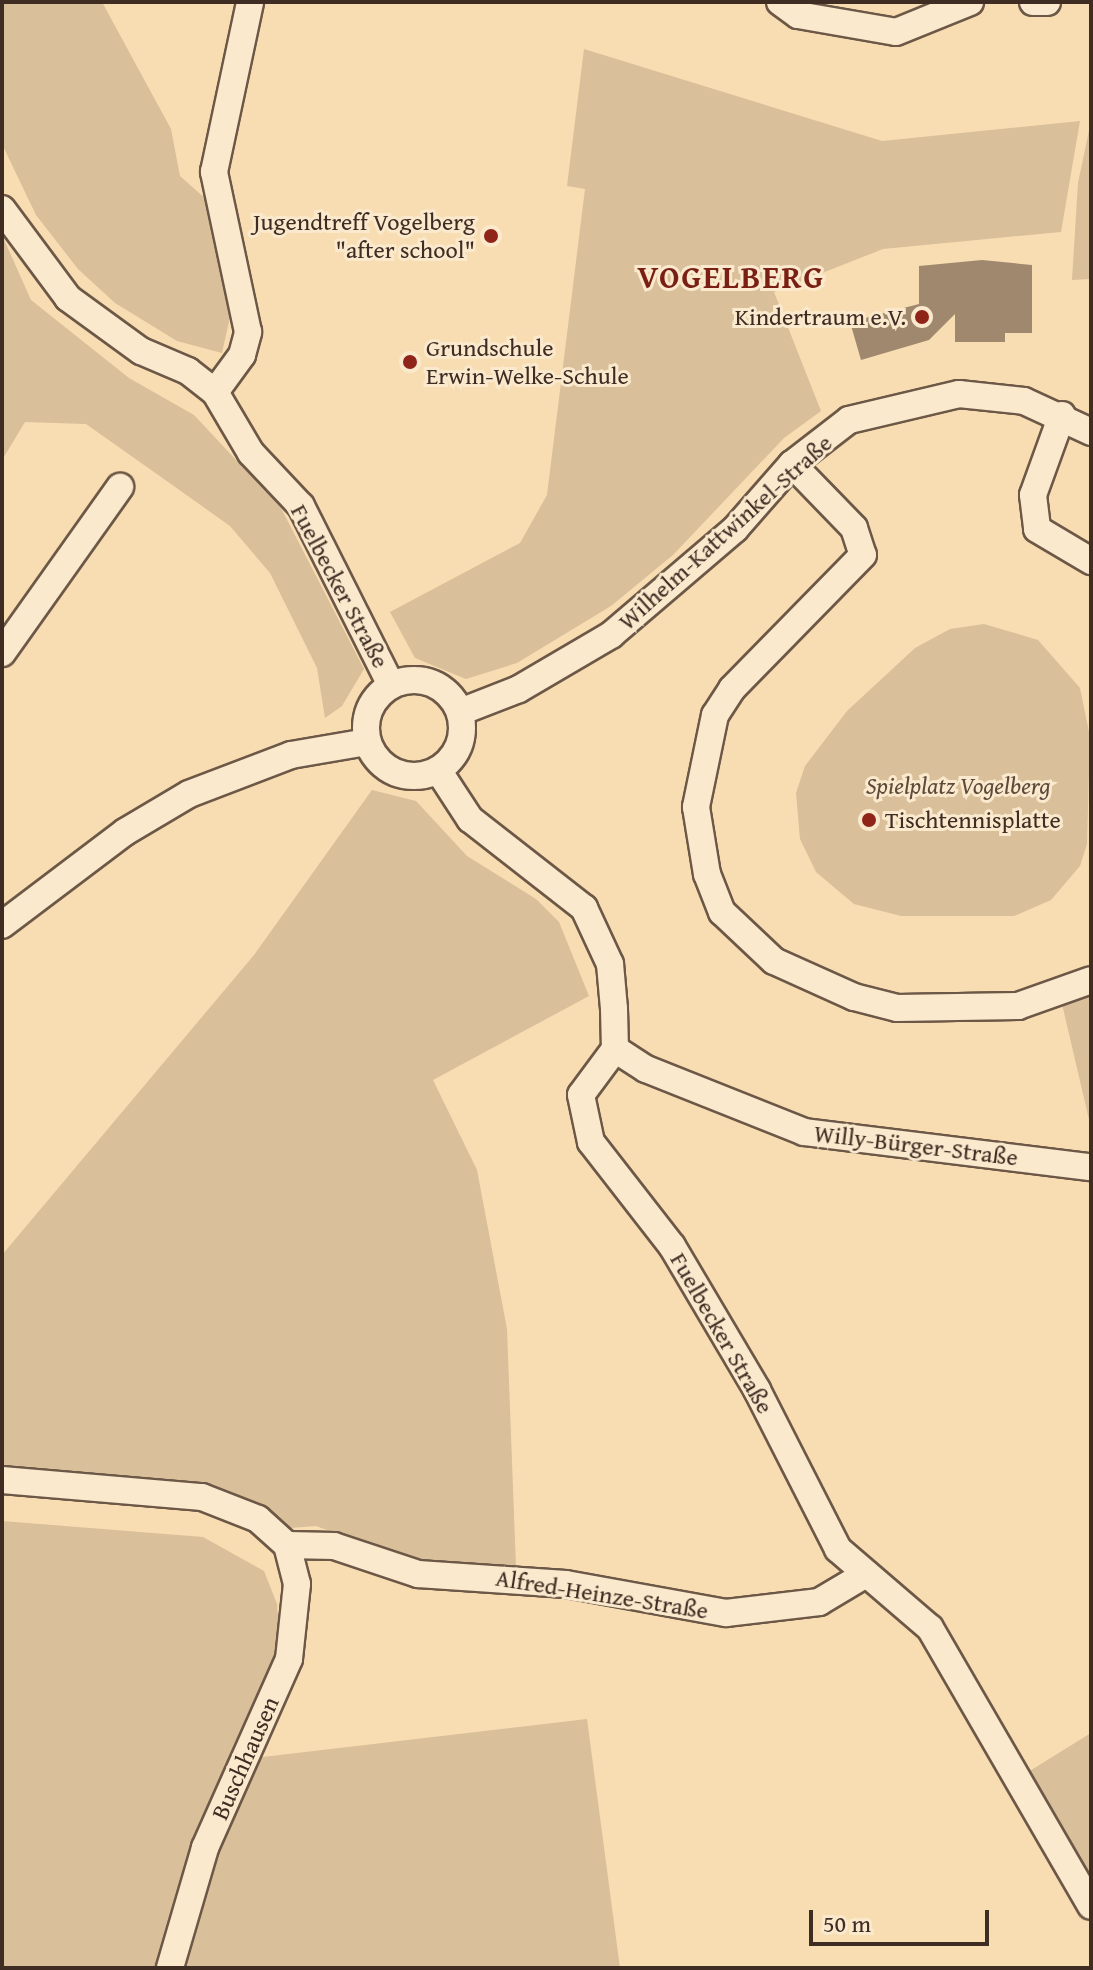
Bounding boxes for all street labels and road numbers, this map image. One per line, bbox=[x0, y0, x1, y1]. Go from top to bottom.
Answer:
street label: Wilhelm-Kattwinkel-Straße bbox=[612, 428, 838, 636]
street label: Fuelbecker Straße bbox=[285, 499, 395, 673]
street label: Willy-Bürger-Straße bbox=[812, 1118, 1020, 1172]
street label: Fuelbecker Straße bbox=[664, 1247, 780, 1419]
street label: Alfred-Heinze-Straße bbox=[494, 1563, 710, 1625]
street label: Buschhausen bbox=[205, 1692, 285, 1824]

